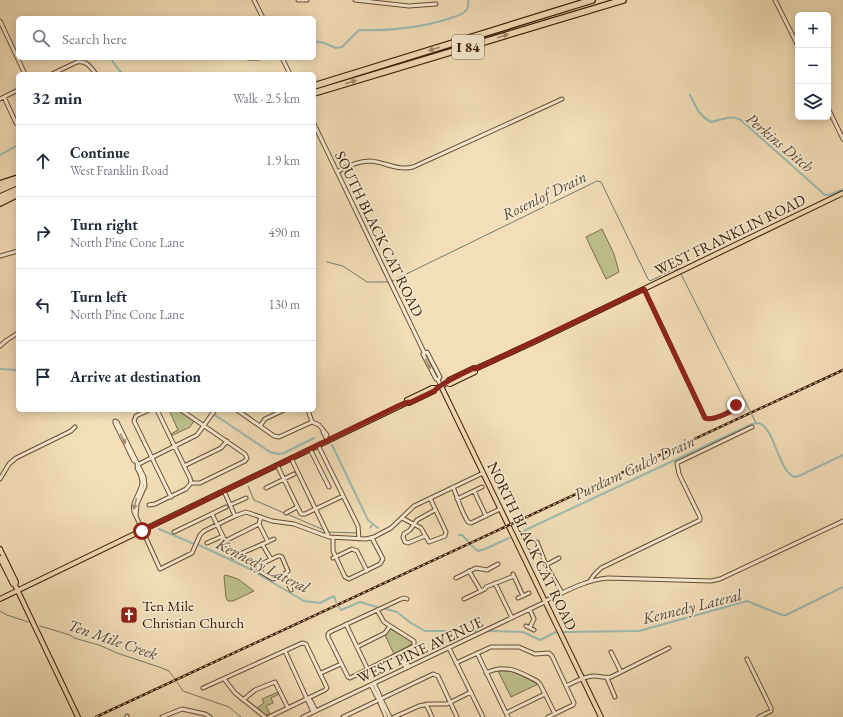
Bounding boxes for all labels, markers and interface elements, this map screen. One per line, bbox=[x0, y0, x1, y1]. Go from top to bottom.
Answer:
map controls bbox=[795, 12, 831, 120]
button: + bbox=[795, 12, 831, 48]
search box bbox=[16, 16, 316, 60]
icon: search bbox=[30, 27, 52, 49]
text: Search here bbox=[62, 29, 127, 48]
one-way arrow bbox=[497, 33, 509, 39]
road number: I 84 bbox=[452, 35, 484, 59]
one-way arrow bbox=[428, 46, 440, 52]
button: − bbox=[795, 48, 831, 84]
one-way arrow bbox=[346, 79, 358, 85]
button: layers bbox=[795, 84, 831, 120]
text: 32 min bbox=[32, 87, 82, 109]
text: Walk · 2.5 km bbox=[233, 90, 300, 107]
water label: Perkins Ditch bbox=[741, 108, 818, 177]
text: Continue bbox=[70, 143, 130, 162]
street label: SOUTH BLACK CAT ROAD bbox=[331, 148, 428, 320]
icon: ahead bbox=[32, 150, 54, 172]
text: 1.9 km bbox=[266, 152, 300, 169]
text: West Franklin Road bbox=[70, 162, 169, 179]
water label: Rosenlof Drain bbox=[498, 166, 590, 225]
street label: WEST FRANKLIN ROAD bbox=[651, 190, 808, 279]
text: Turn right bbox=[70, 215, 138, 234]
icon: right bbox=[32, 222, 54, 244]
text: 490 m bbox=[269, 224, 300, 241]
text: North Pine Cone Lane bbox=[70, 234, 184, 251]
text: Turn left bbox=[70, 287, 127, 306]
icon: left bbox=[32, 294, 54, 316]
text: 130 m bbox=[269, 296, 300, 313]
text: North Pine Cone Lane bbox=[70, 306, 184, 323]
one-way arrow bbox=[425, 358, 431, 369]
icon: arrive bbox=[32, 366, 54, 388]
text: Arrive at destination bbox=[70, 367, 201, 386]
route end bbox=[727, 396, 745, 414]
water label: Purdam Gulch Drain bbox=[570, 430, 698, 505]
one-way arrow bbox=[120, 434, 126, 445]
street label: NORTH BLACK CAT ROAD bbox=[483, 458, 582, 633]
one-way arrow bbox=[132, 497, 138, 510]
route start bbox=[133, 522, 151, 540]
water label: Kennedy Lateral bbox=[212, 533, 313, 598]
water label: Kennedy Lateral bbox=[639, 584, 744, 629]
place label: Ten Mile Christian Church bbox=[142, 596, 245, 632]
church icon: Ten Mile Christian Church bbox=[119, 605, 139, 625]
street label: WEST PINE AVENUE bbox=[354, 612, 486, 687]
water label: Ten Mile Creek bbox=[65, 614, 161, 665]

